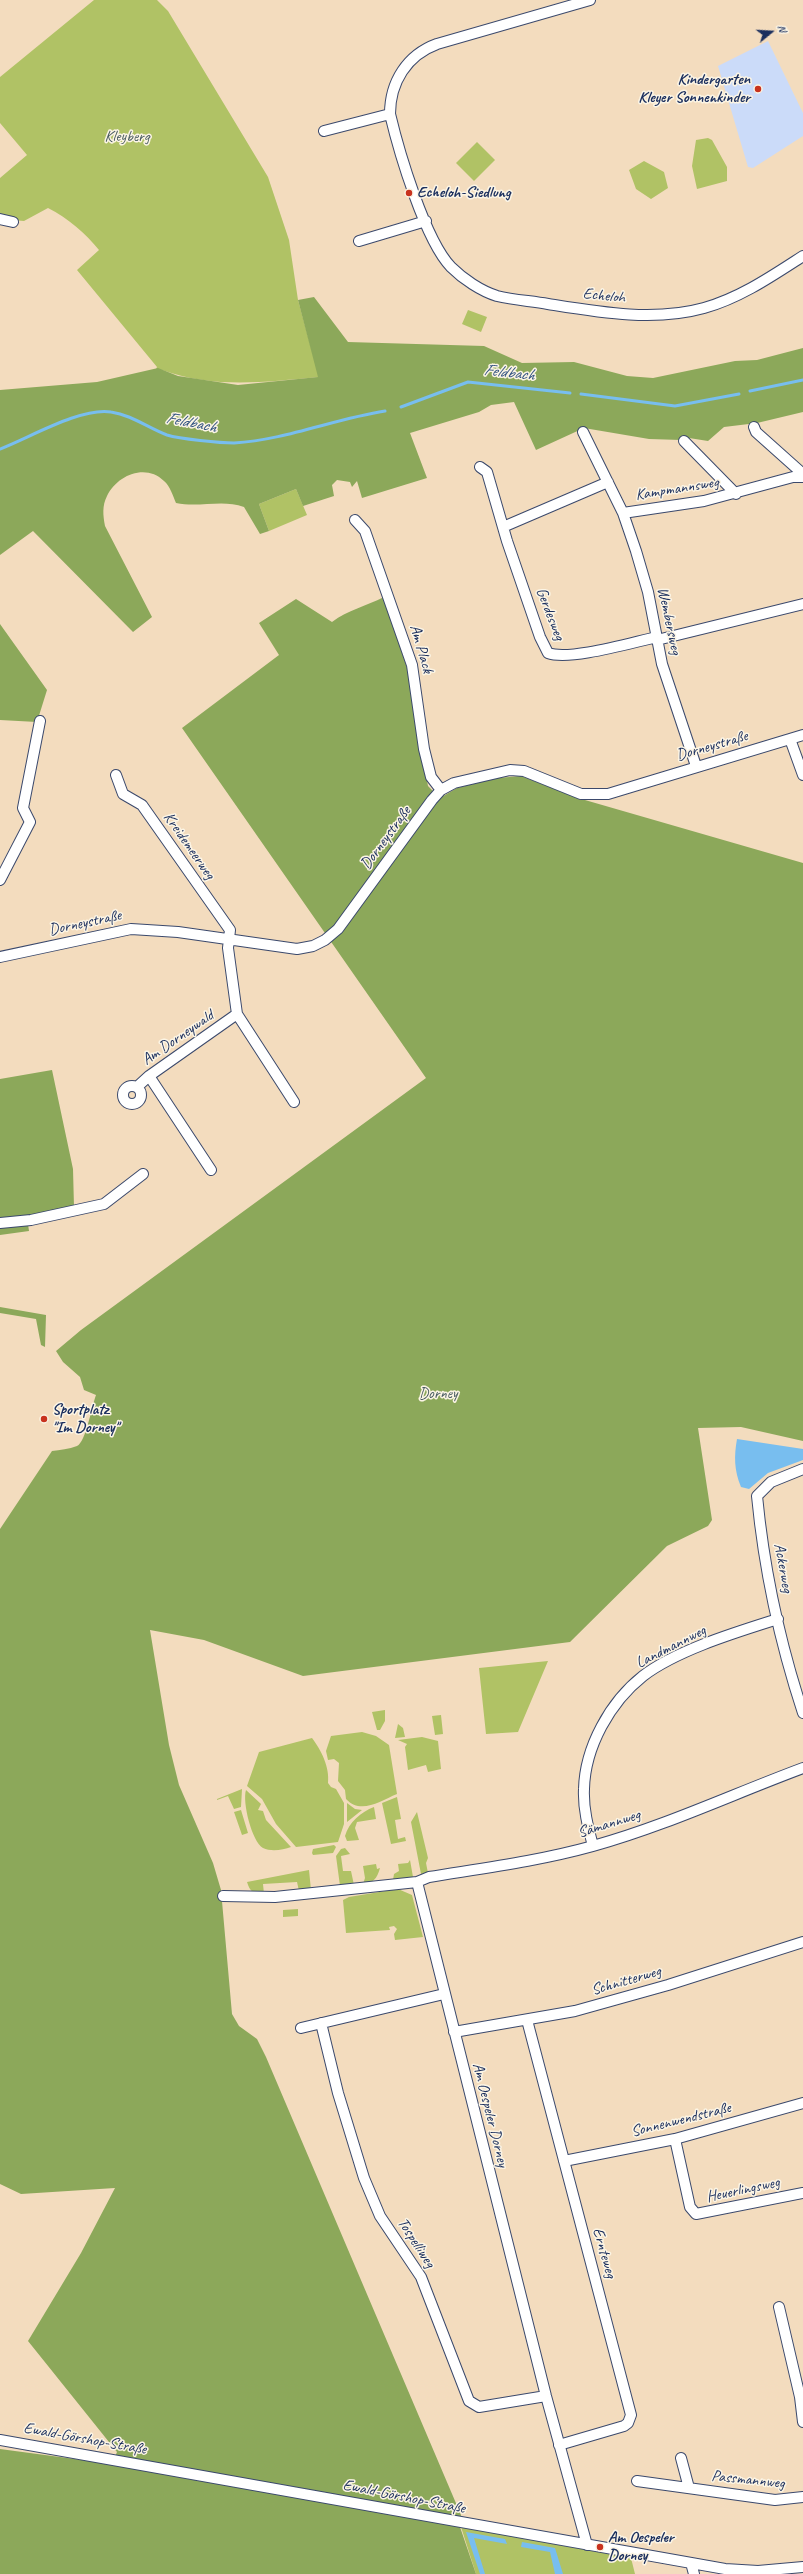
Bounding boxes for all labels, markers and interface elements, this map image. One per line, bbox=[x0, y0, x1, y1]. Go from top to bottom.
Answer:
north arrow bbox=[751, 12, 791, 52]
text: N bbox=[775, 23, 790, 34]
place label: Kindergarten Kleyer Sonnenkinder bbox=[638, 70, 750, 108]
marker: Kindergarten Kleyer Sonnenkinder bbox=[753, 84, 763, 94]
park label: Kleyberg bbox=[104, 127, 150, 147]
place label: Echeloh-Siedlung bbox=[417, 183, 511, 203]
marker: Echeloh-Siedlung bbox=[404, 188, 414, 198]
street label: Echeloh bbox=[582, 284, 626, 308]
water label: Feldbach bbox=[483, 360, 535, 386]
water label: Feldbach bbox=[164, 408, 218, 438]
street label: Kampmannsweg bbox=[634, 473, 720, 505]
street label: Gerdesweg bbox=[531, 585, 569, 643]
street label: Wembersweg bbox=[653, 586, 685, 656]
street label: Am Plack bbox=[405, 623, 437, 675]
street label: Dorneystraße bbox=[674, 727, 750, 765]
street label: Dorneystraße bbox=[357, 803, 415, 873]
street label: Kreidemeerweg bbox=[159, 809, 219, 883]
street label: Dorneystraße bbox=[47, 906, 123, 940]
street label: Am Dorneywald bbox=[138, 1006, 218, 1070]
park label: Dorney bbox=[419, 1384, 457, 1404]
place label: Sportplatz "Im Dorney" bbox=[52, 1400, 118, 1438]
marker: Sportplatz "Im Dorney" bbox=[39, 1414, 49, 1424]
street label: Ackerweg bbox=[769, 1542, 797, 1594]
street label: Landmannweg bbox=[633, 1621, 709, 1673]
street label: Sämannweg bbox=[575, 1805, 643, 1843]
street label: Schnitterweg bbox=[589, 1962, 663, 2000]
street label: Am Oespeler Dorney bbox=[468, 2061, 512, 2169]
street label: Sonnenwendstraße bbox=[629, 2098, 733, 2142]
street label: Heuerlingsweg bbox=[705, 2173, 781, 2207]
street label: Tospelliweg bbox=[393, 2214, 439, 2272]
street label: Ernteweg bbox=[588, 2226, 620, 2280]
street label: Ewald-Görshop-Straße bbox=[22, 2419, 148, 2459]
street label: Passmannweg bbox=[710, 2467, 786, 2493]
street label: Ewald-Görshop-Straße bbox=[341, 2476, 467, 2518]
place label: Am Oespeler Dorney bbox=[608, 2528, 674, 2566]
marker: Am Oespeler Dorney bbox=[595, 2542, 605, 2552]

